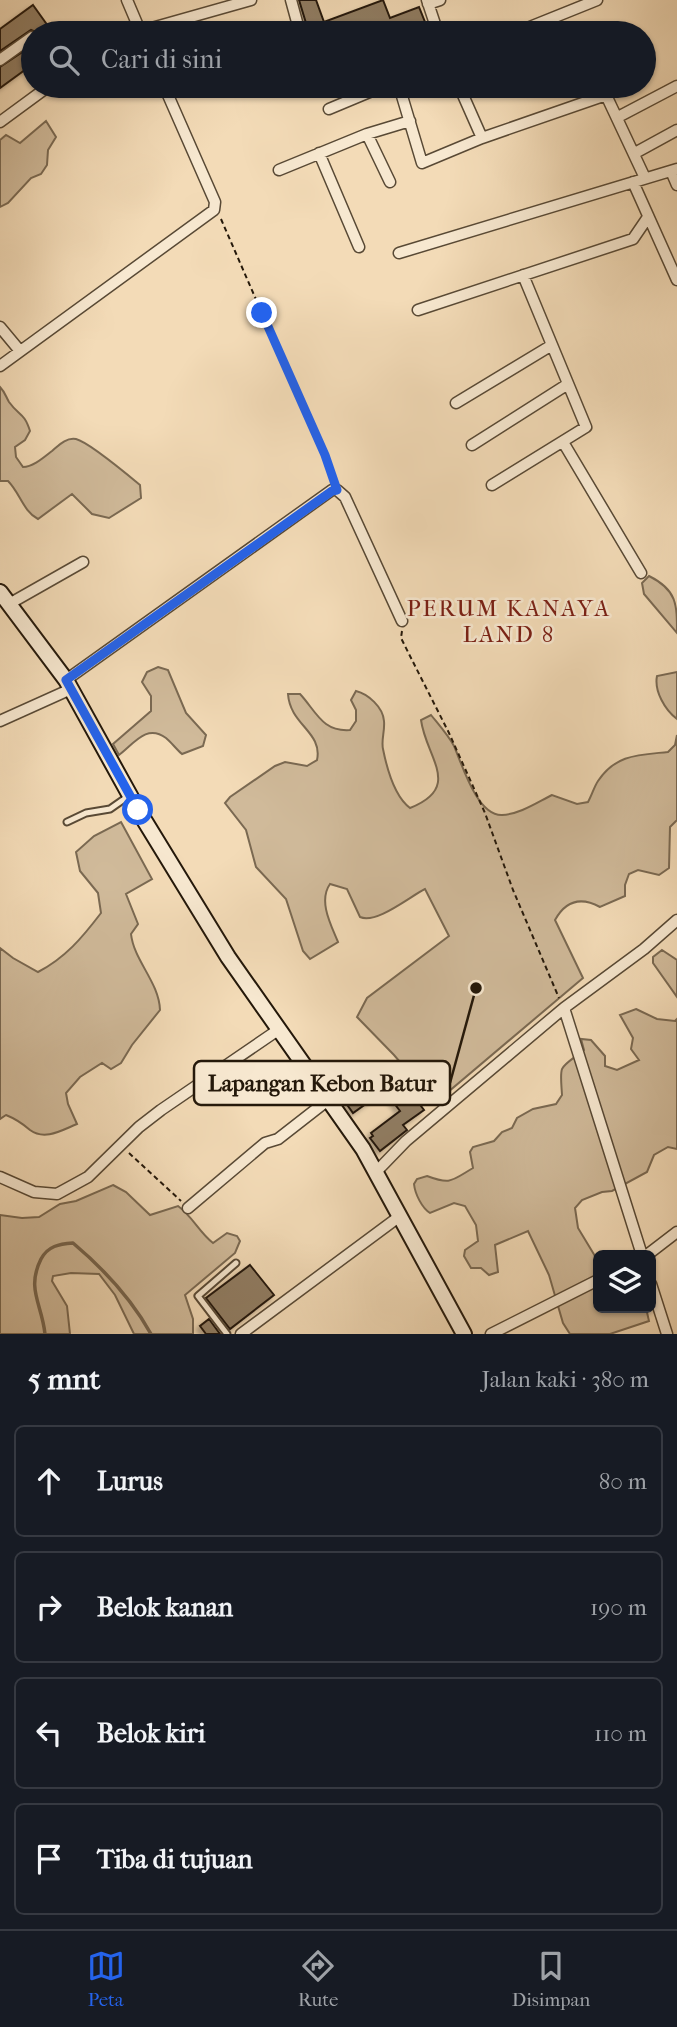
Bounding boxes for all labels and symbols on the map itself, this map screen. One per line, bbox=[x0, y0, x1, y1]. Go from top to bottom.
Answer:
route end bbox=[246, 297, 277, 328]
district label: PERUM KANAYA LAND 8 bbox=[407, 595, 611, 648]
route start bbox=[122, 794, 153, 825]
callout: Lapangan Kebon Batur bbox=[194, 1061, 450, 1105]
text: Lapangan Kebon Batur bbox=[208, 1070, 437, 1097]

